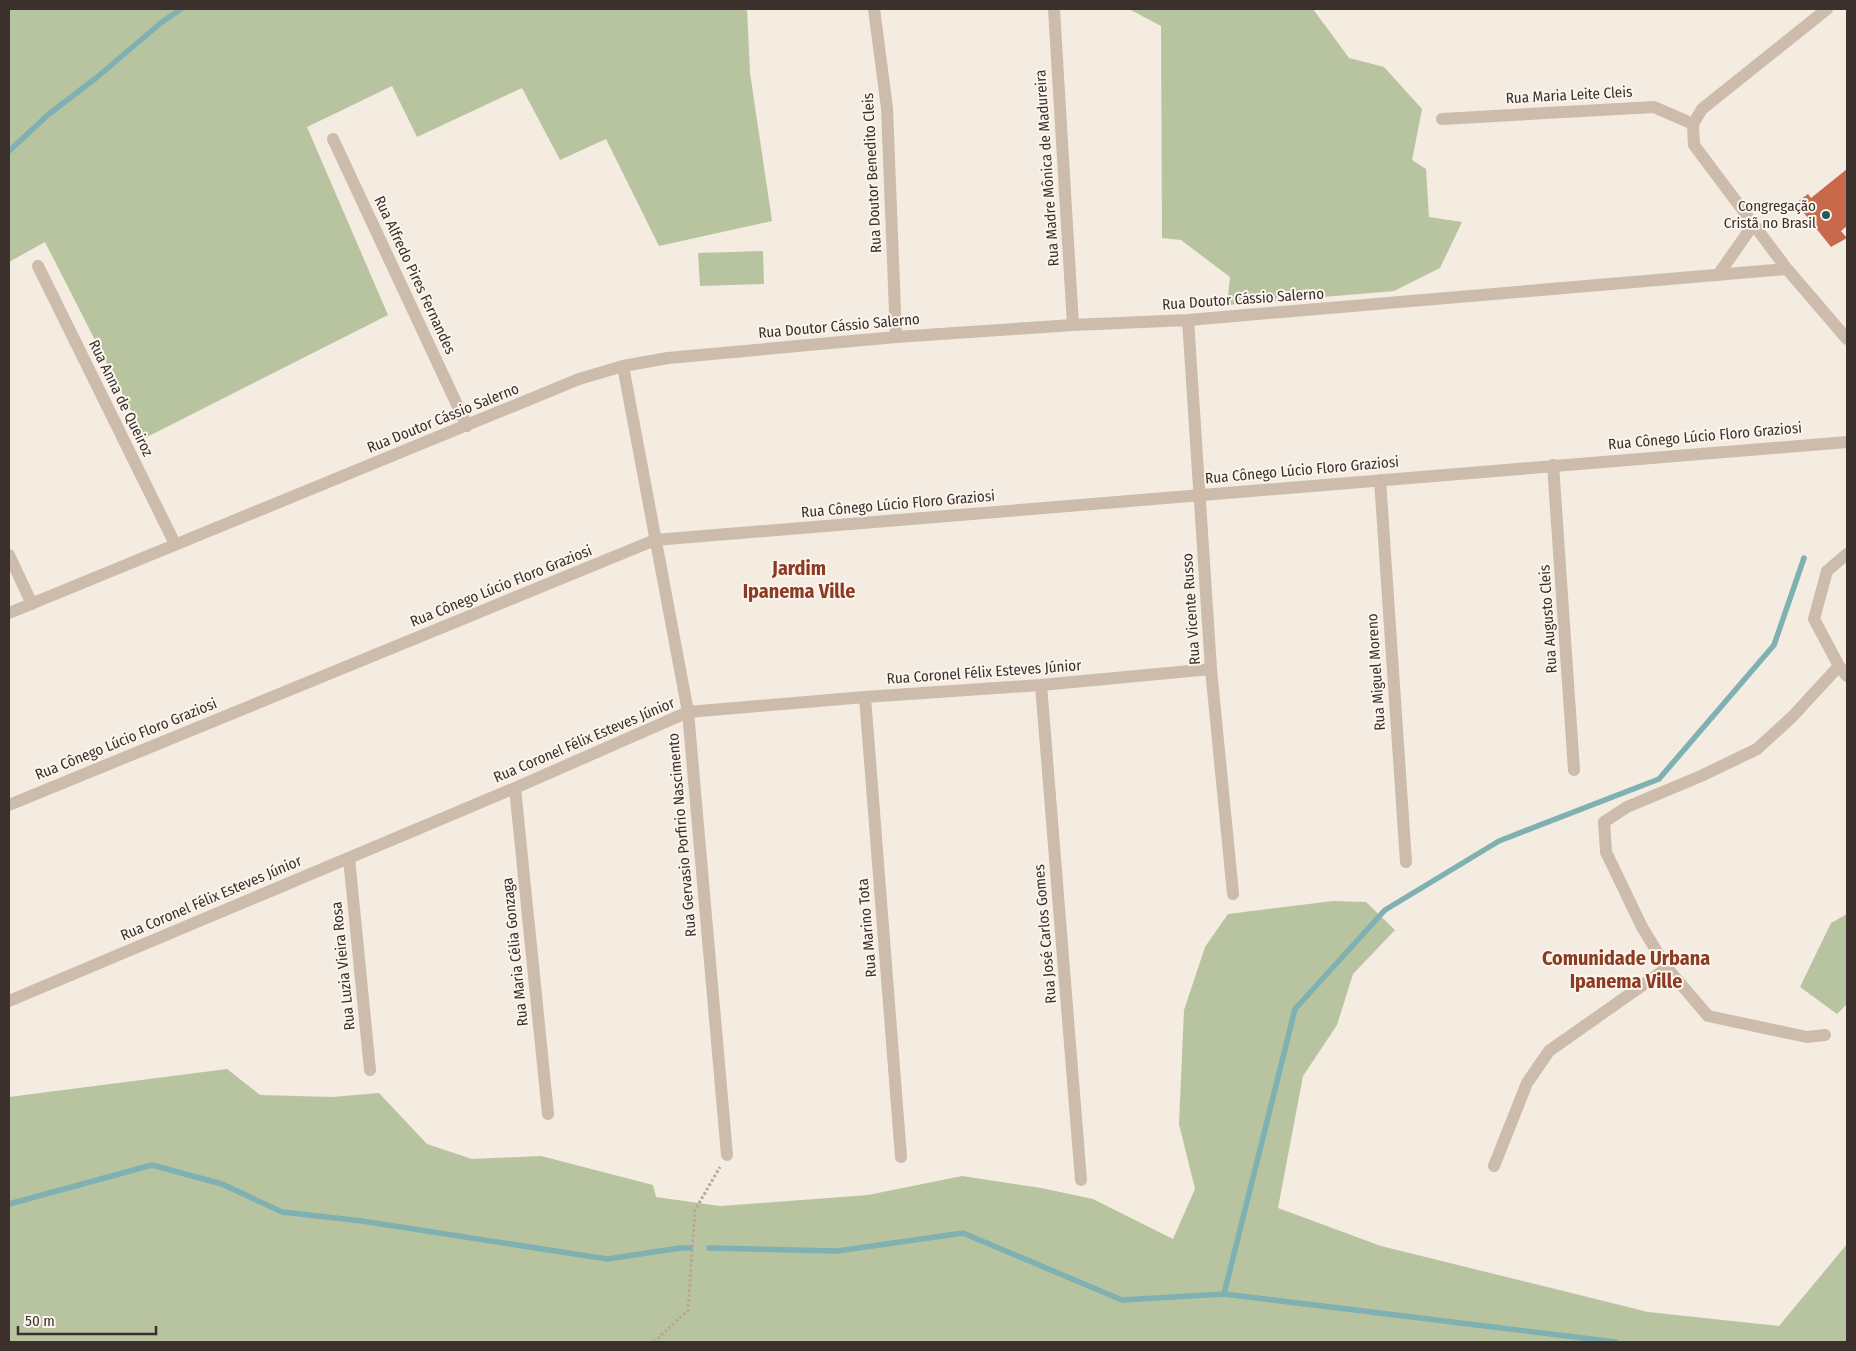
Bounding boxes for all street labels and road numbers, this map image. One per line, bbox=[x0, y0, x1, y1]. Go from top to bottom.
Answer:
street label: Rua Madre Mônica de Madureira bbox=[1031, 69, 1063, 267]
street label: Rua Maria Leite Cleis bbox=[1505, 83, 1633, 107]
street label: Rua Doutor Benedito Cleis bbox=[859, 92, 885, 254]
street label: Rua Alfredo Pires Fernandes bbox=[370, 193, 460, 357]
street label: Rua Doutor Cássio Salerno bbox=[1161, 284, 1325, 314]
street label: Rua Doutor Cássio Salerno bbox=[757, 310, 921, 342]
street label: Rua Anna de Queiroz bbox=[85, 337, 157, 459]
street label: Rua Doutor Cássio Salerno bbox=[364, 379, 522, 457]
street label: Rua Cônego Lúcio Floro Graziosi bbox=[1607, 419, 1803, 453]
street label: Rua Cônego Lúcio Floro Graziosi bbox=[1204, 453, 1400, 487]
street label: Rua Cônego Lúcio Floro Graziosi bbox=[800, 487, 996, 521]
street label: Rua Cônego Lúcio Floro Graziosi bbox=[407, 541, 595, 631]
street label: Rua Vicente Russo bbox=[1178, 552, 1204, 665]
street label: Rua Augusto Cleis bbox=[1535, 564, 1561, 674]
street label: Rua Miguel Moreno bbox=[1363, 613, 1389, 731]
street label: Rua Coronel Félix Esteves Júnior bbox=[886, 656, 1083, 688]
street label: Rua Coronel Félix Esteves Júnior bbox=[491, 693, 678, 786]
street label: Rua Cônego Lúcio Floro Graziosi bbox=[32, 694, 220, 784]
street label: Rua Gervasio Porfirio Nascimento bbox=[664, 732, 700, 938]
street label: Rua Coronel Félix Esteves Júnior bbox=[118, 851, 305, 944]
street label: Rua José Carlos Gomes bbox=[1030, 864, 1060, 1004]
street label: Rua Maria Célia Gonzaga bbox=[498, 877, 532, 1027]
street label: Rua Marino Tota bbox=[854, 878, 880, 978]
street label: Rua Luzia Vieira Rosa bbox=[327, 901, 359, 1031]

